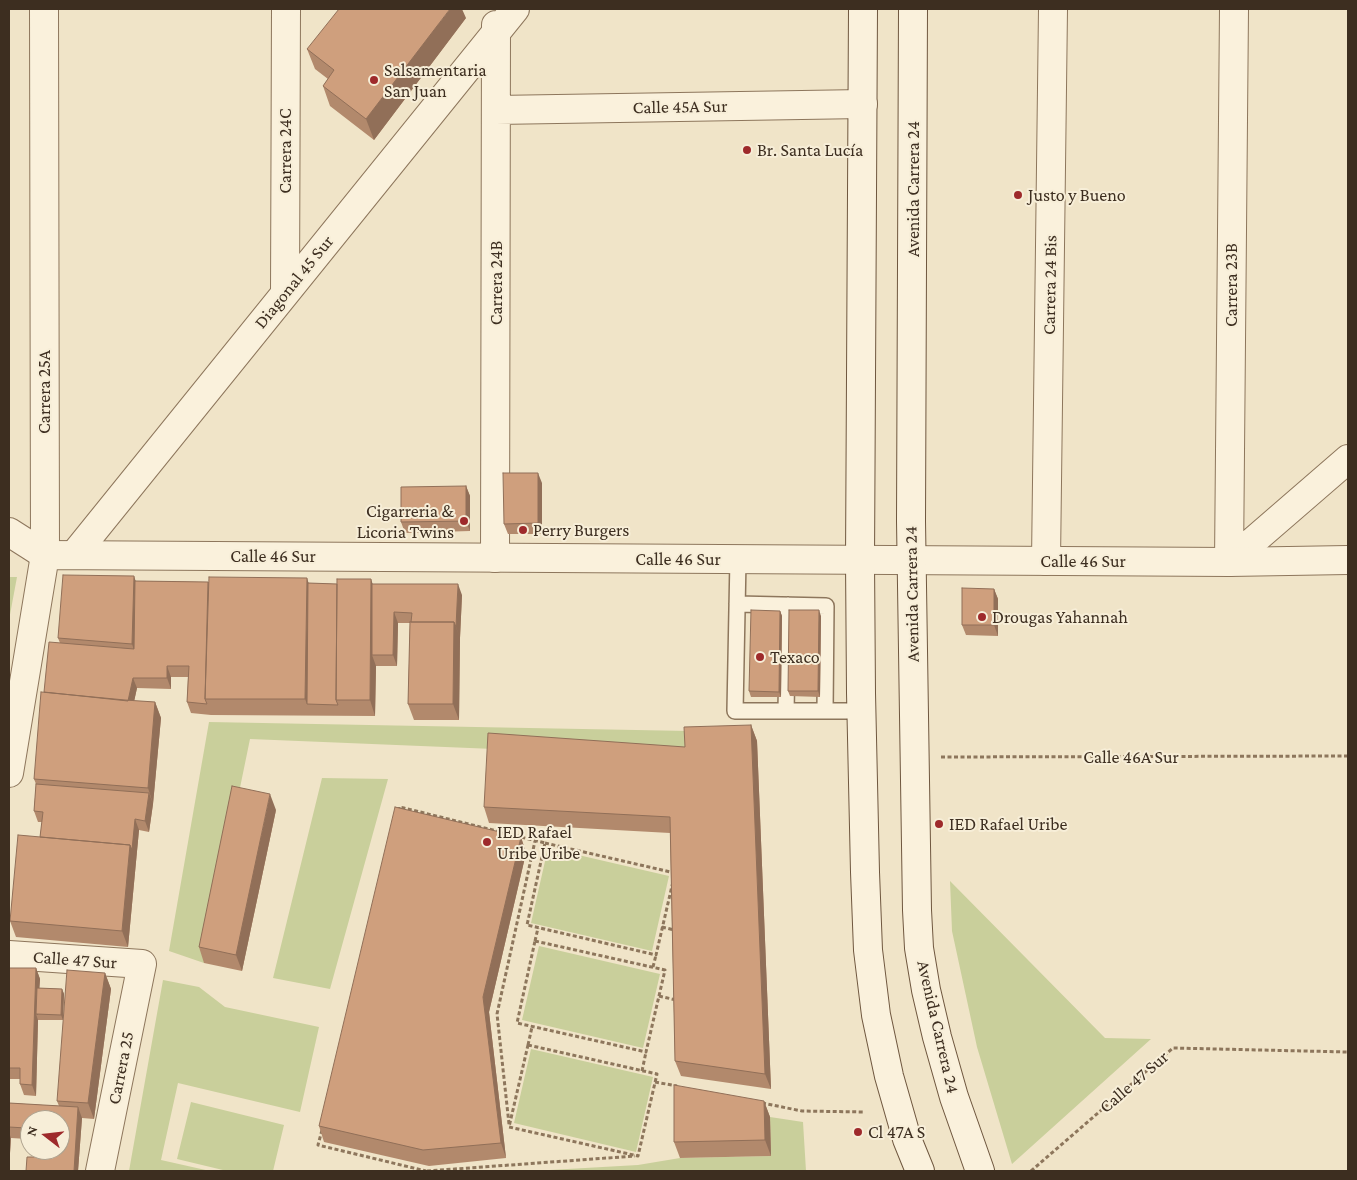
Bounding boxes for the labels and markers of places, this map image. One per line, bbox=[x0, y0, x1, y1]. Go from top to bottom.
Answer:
place label: Salsamentaria San Juan bbox=[384, 59, 487, 102]
marker: Salsamentaria San Juan bbox=[368, 74, 380, 86]
place label: Br. Santa Lucía bbox=[757, 139, 863, 161]
marker: Br. Santa Lucía bbox=[741, 144, 753, 156]
place label: Justo y Bueno bbox=[1028, 184, 1126, 206]
marker: Justo y Bueno bbox=[1012, 189, 1024, 201]
place label: Cigarreria & Licoria Twins bbox=[357, 500, 454, 542]
marker: Cigarreria & Licoria Twins bbox=[458, 515, 470, 527]
place label: Perry Burgers bbox=[533, 519, 629, 541]
marker: Perry Burgers bbox=[517, 524, 529, 536]
place label: Drougas Yahannah bbox=[992, 606, 1128, 628]
marker: Drougas Yahannah bbox=[976, 611, 988, 623]
place label: Texaco bbox=[770, 646, 820, 668]
marker: Texaco bbox=[754, 651, 766, 663]
place label: IED Rafael Uribe bbox=[949, 813, 1067, 835]
marker: IED Rafael Uribe bbox=[933, 818, 945, 830]
place label: IED Rafael Uribe Uribe bbox=[497, 821, 580, 864]
marker: IED Rafael Uribe Uribe bbox=[481, 836, 493, 848]
place label: Cl 47A S bbox=[868, 1121, 925, 1143]
marker: Cl 47A S bbox=[852, 1126, 864, 1138]

